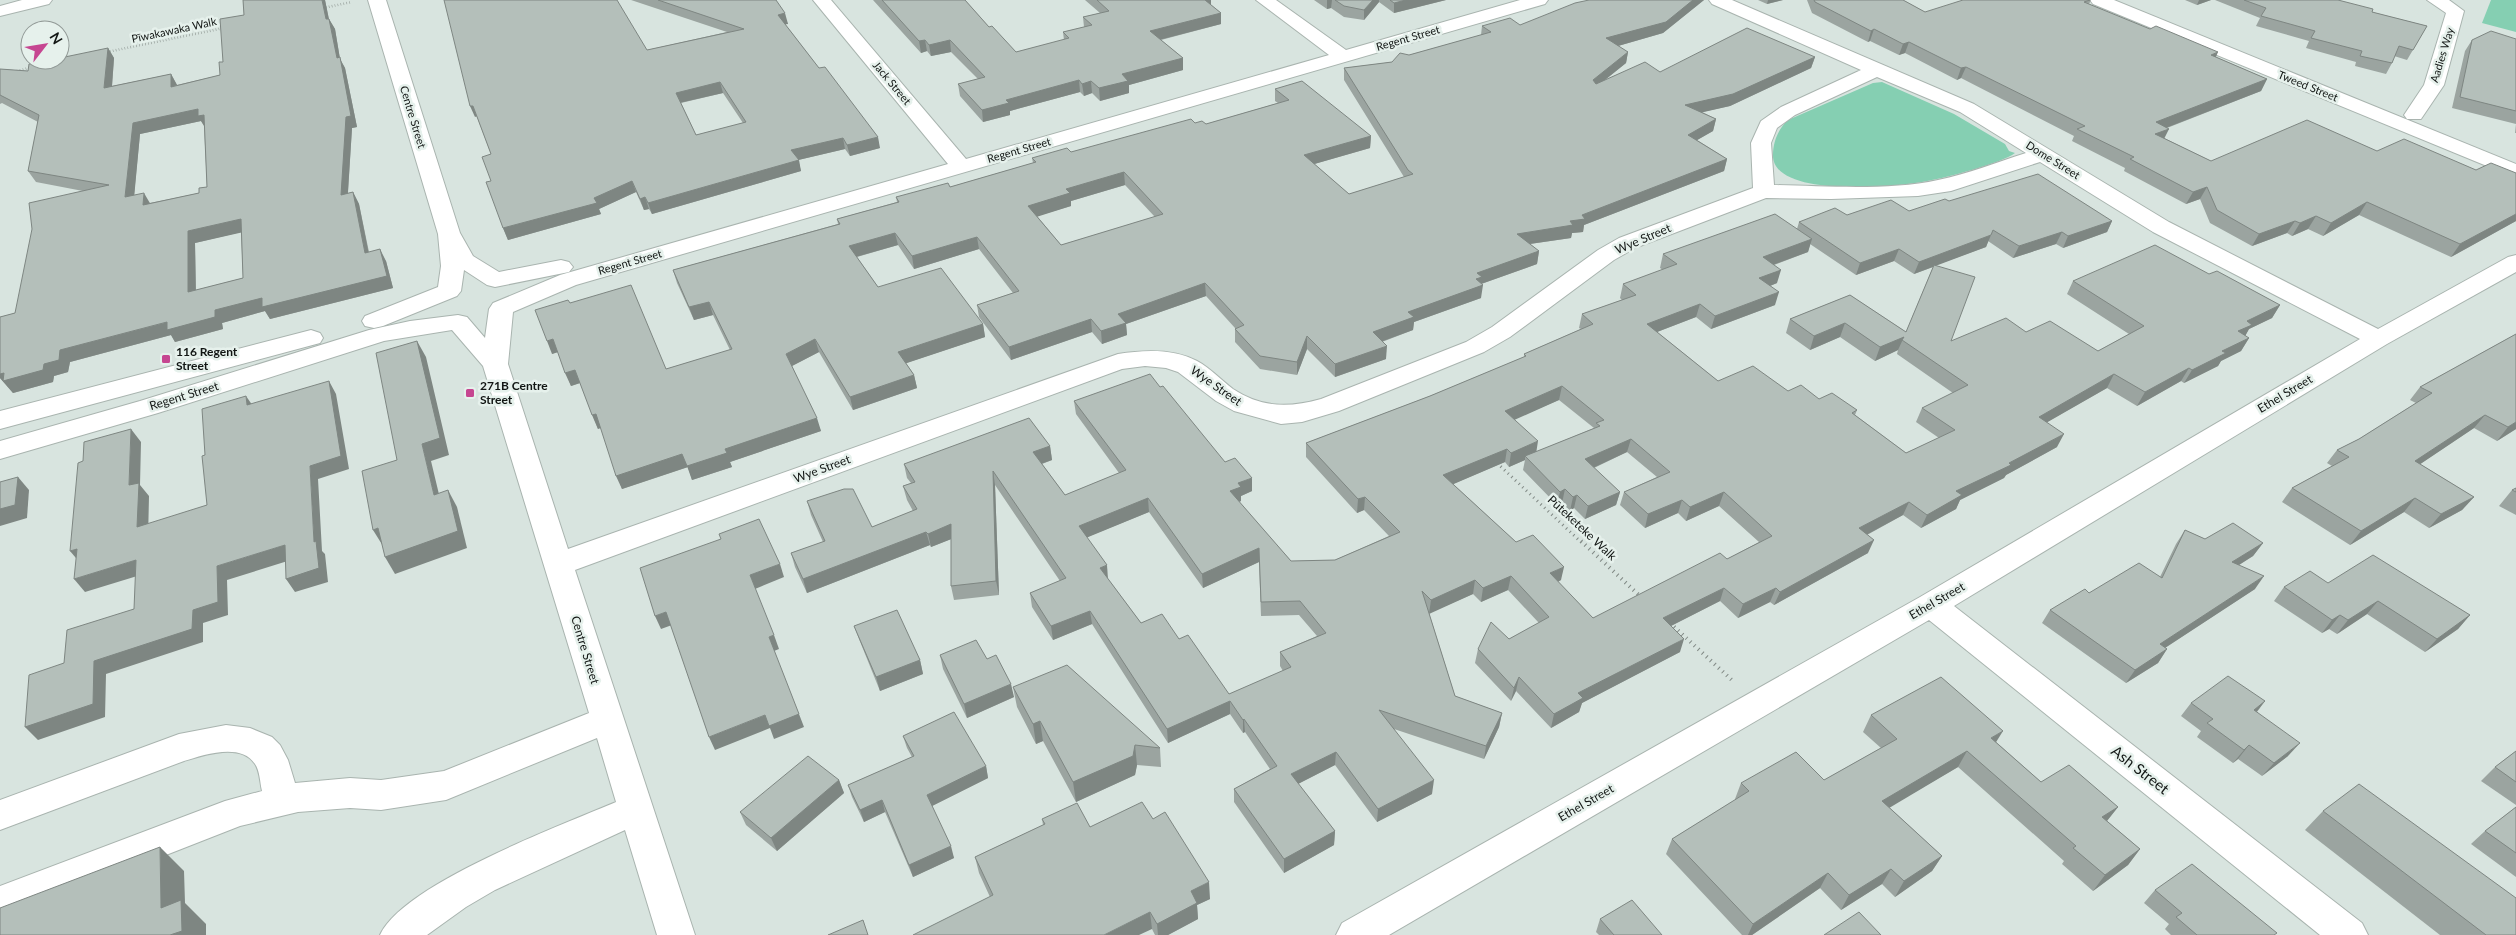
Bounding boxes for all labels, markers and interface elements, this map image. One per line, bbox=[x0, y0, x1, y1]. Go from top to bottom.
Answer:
street label: Pīwakawaka Walk bbox=[130, 14, 218, 45]
north arrow bbox=[20, 20, 70, 70]
street label: Regent Street bbox=[1375, 22, 1441, 53]
street label: Aadies Way bbox=[2427, 26, 2456, 84]
text: N bbox=[47, 29, 67, 47]
street label: Jack Street bbox=[871, 58, 914, 107]
street label: Tweed Street bbox=[2276, 68, 2340, 104]
street label: Centre Street bbox=[398, 84, 429, 150]
street label: Regent Street bbox=[986, 134, 1052, 165]
street label: Dome Street bbox=[2024, 138, 2083, 181]
street label: Wye Street bbox=[1613, 220, 1674, 257]
street label: Regent Street bbox=[597, 246, 663, 277]
place label: 116 Regent Street bbox=[176, 344, 238, 373]
marker: 116 Regent Street bbox=[160, 353, 172, 365]
street label: Wye Street bbox=[1188, 362, 1245, 409]
street label: Ethel Street bbox=[2255, 371, 2316, 416]
street label: Regent Street bbox=[147, 378, 221, 413]
place label: 271B Centre Street bbox=[480, 378, 548, 407]
marker: 271B Centre Street bbox=[464, 387, 476, 399]
street label: Wye Street bbox=[791, 451, 853, 486]
street label: Pūteketeke Walk bbox=[1545, 492, 1621, 564]
street label: Ethel Street bbox=[1906, 578, 1968, 622]
street label: Centre Street bbox=[568, 614, 603, 686]
street label: Ash Street bbox=[2108, 741, 2174, 798]
street label: Ethel Street bbox=[1555, 780, 1617, 824]

